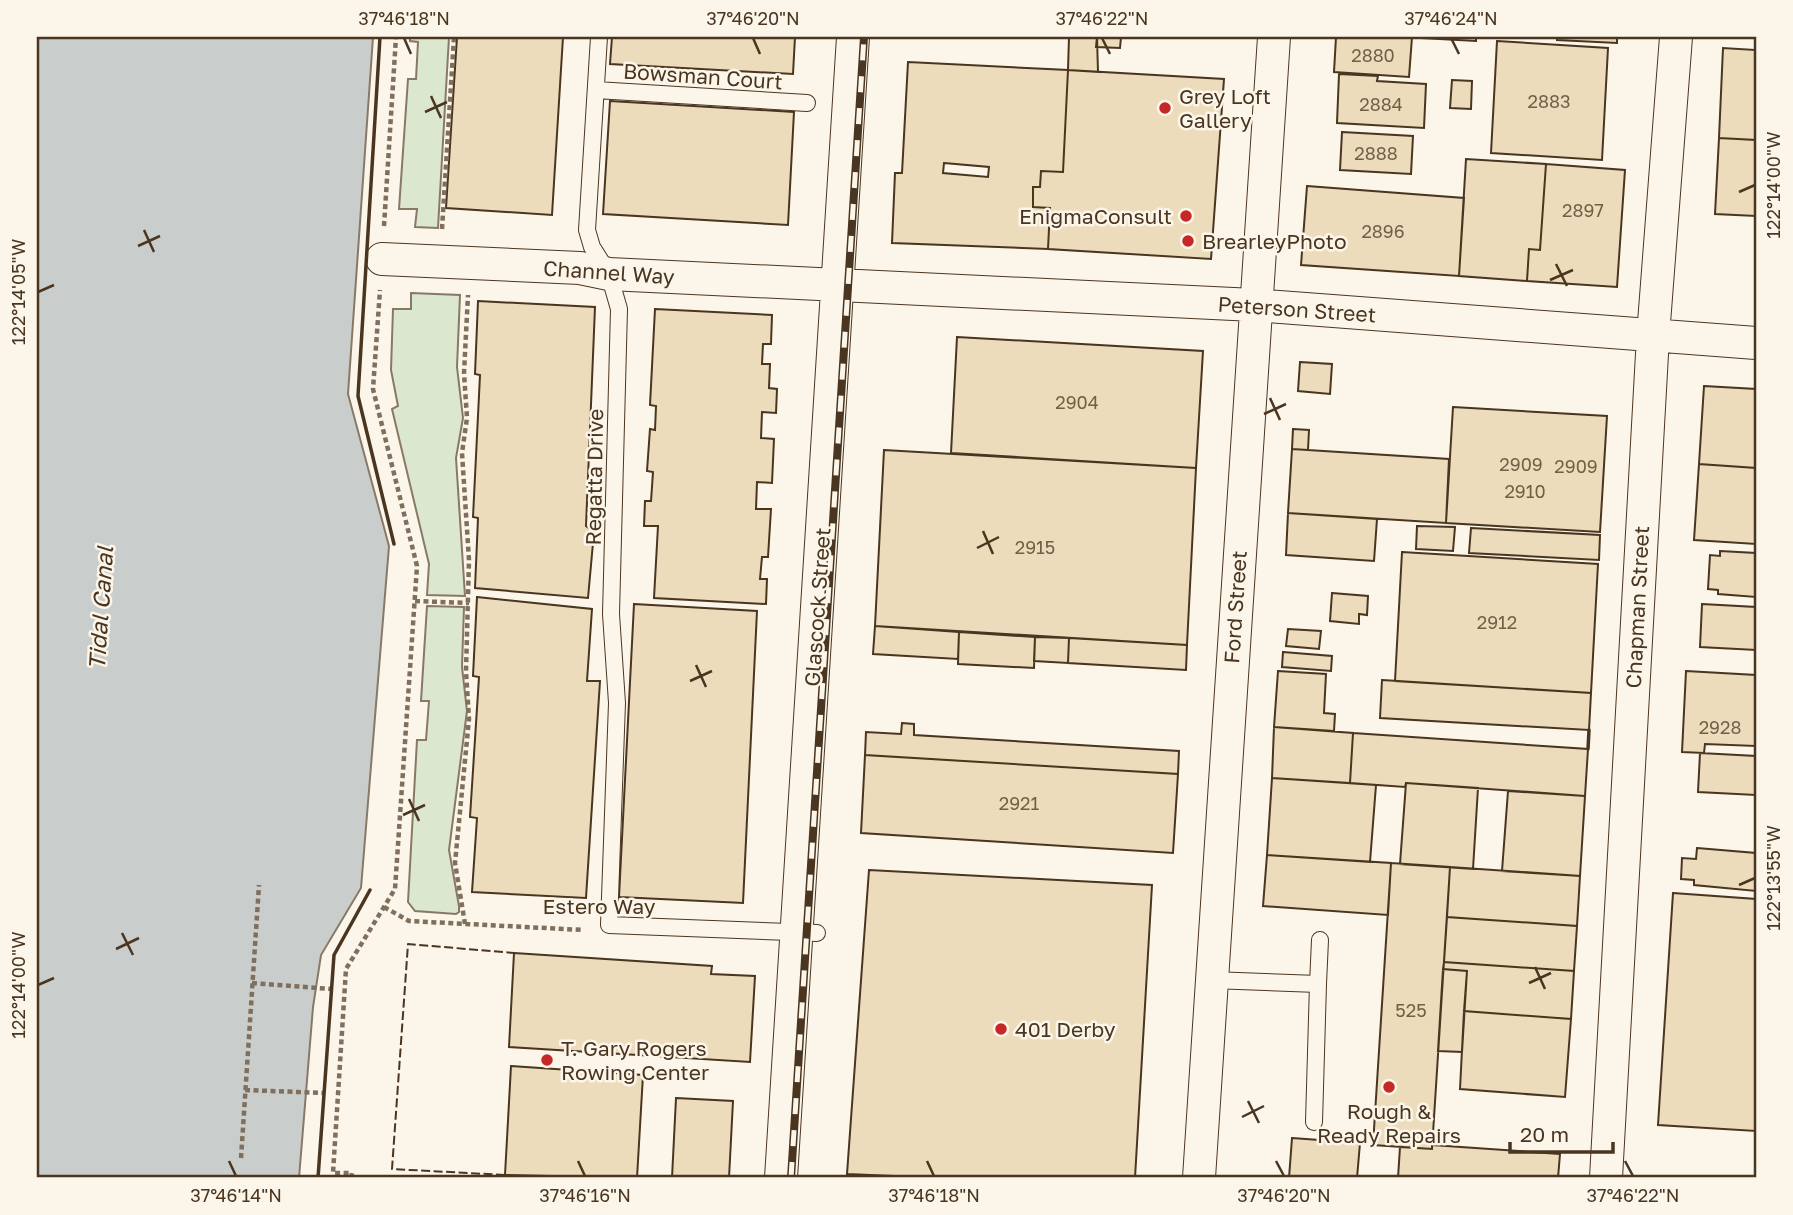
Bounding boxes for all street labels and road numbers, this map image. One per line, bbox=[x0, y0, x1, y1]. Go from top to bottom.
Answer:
street label: Bowsman Court bbox=[622, 57, 784, 95]
street label: Channel Way bbox=[542, 254, 676, 290]
street label: Peterson Street bbox=[1217, 291, 1377, 327]
street label: Regatta Drive bbox=[580, 409, 608, 545]
street label: Chapman Street bbox=[1620, 525, 1654, 689]
street label: Glascock Street bbox=[798, 527, 836, 687]
street label: Ford Street bbox=[1218, 550, 1252, 664]
street label: Estero Way bbox=[543, 893, 656, 919]

